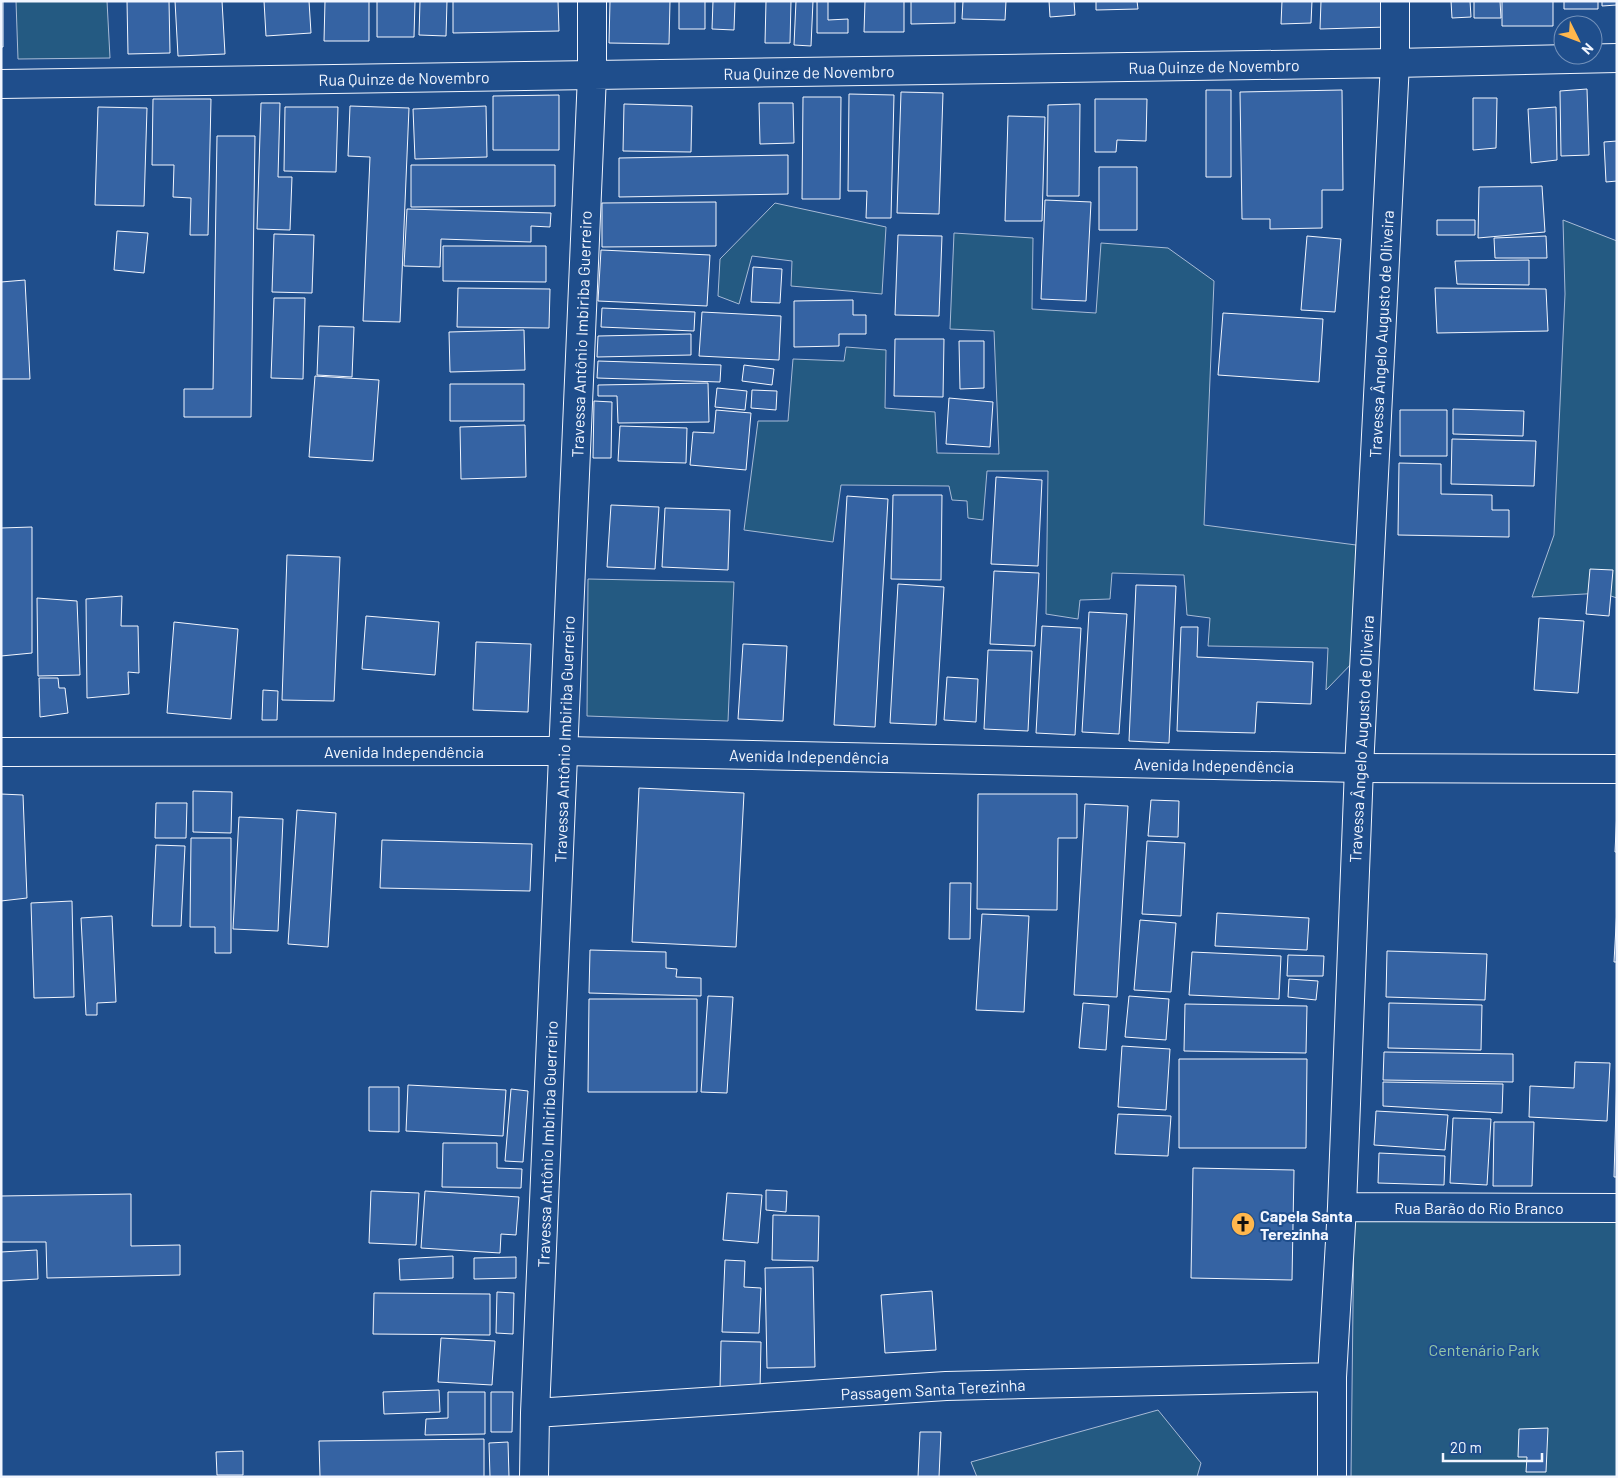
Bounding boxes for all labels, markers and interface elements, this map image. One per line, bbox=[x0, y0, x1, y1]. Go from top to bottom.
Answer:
north arrow bbox=[1553, 15, 1603, 65]
text: N bbox=[1579, 40, 1597, 58]
street label: Rua Quinze de Novembro bbox=[1128, 55, 1300, 77]
street label: Rua Quinze de Novembro bbox=[723, 61, 895, 83]
street label: Rua Quinze de Novembro bbox=[318, 67, 490, 89]
street label: Travessa Antônio Imbiriba Guerreiro bbox=[567, 210, 595, 458]
street label: Travessa Ângelo Augusto de Oliveira bbox=[1365, 210, 1397, 458]
street label: Travessa Antônio Imbiriba Guerreiro bbox=[550, 615, 578, 863]
street label: Travessa Ângelo Augusto de Oliveira bbox=[1345, 615, 1377, 863]
street label: Avenida Independência bbox=[324, 742, 484, 761]
street label: Avenida Independência bbox=[729, 745, 889, 767]
street label: Avenida Independência bbox=[1134, 754, 1294, 776]
street label: Travessa Antônio Imbiriba Guerreiro bbox=[533, 1020, 561, 1268]
street label: Rua Barão do Rio Branco bbox=[1394, 1198, 1564, 1217]
place label: Capela Santa Terezinha bbox=[1260, 1206, 1353, 1243]
church icon: Capela Santa Terezinha bbox=[1230, 1211, 1256, 1237]
park label: Centenário Park bbox=[1428, 1340, 1540, 1359]
street label: Passagem Santa Terezinha bbox=[840, 1375, 1026, 1403]
scale bar bbox=[1443, 1430, 1542, 1462]
text: 20 m bbox=[1450, 1438, 1482, 1456]

